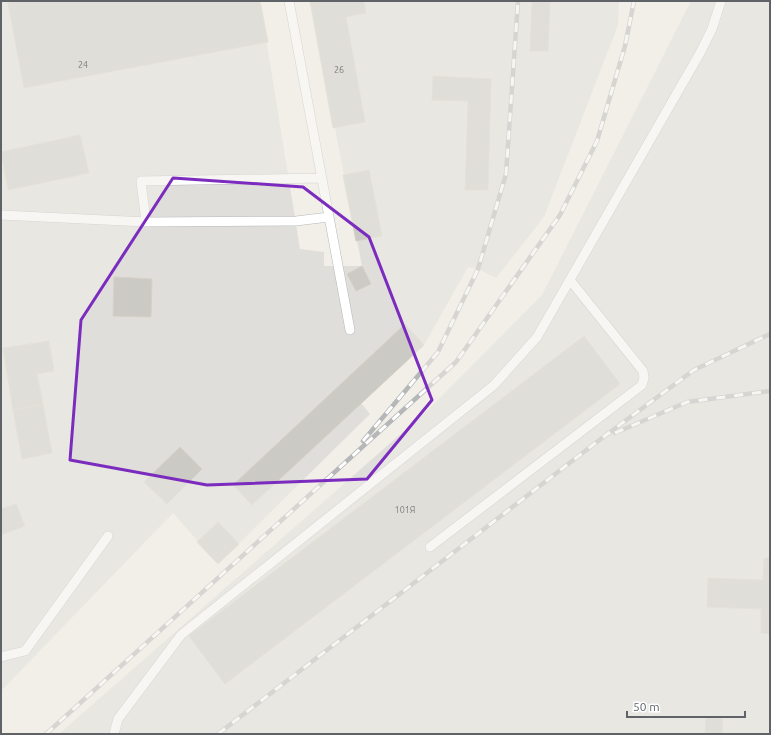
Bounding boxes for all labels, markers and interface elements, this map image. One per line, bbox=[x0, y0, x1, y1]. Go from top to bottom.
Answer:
house number: 24 bbox=[78, 60, 88, 70]
house number: 26 bbox=[334, 65, 344, 75]
house number: 101Я bbox=[395, 505, 415, 515]
scale bar bbox=[627, 693, 745, 719]
text: 50 m bbox=[633, 700, 660, 713]

